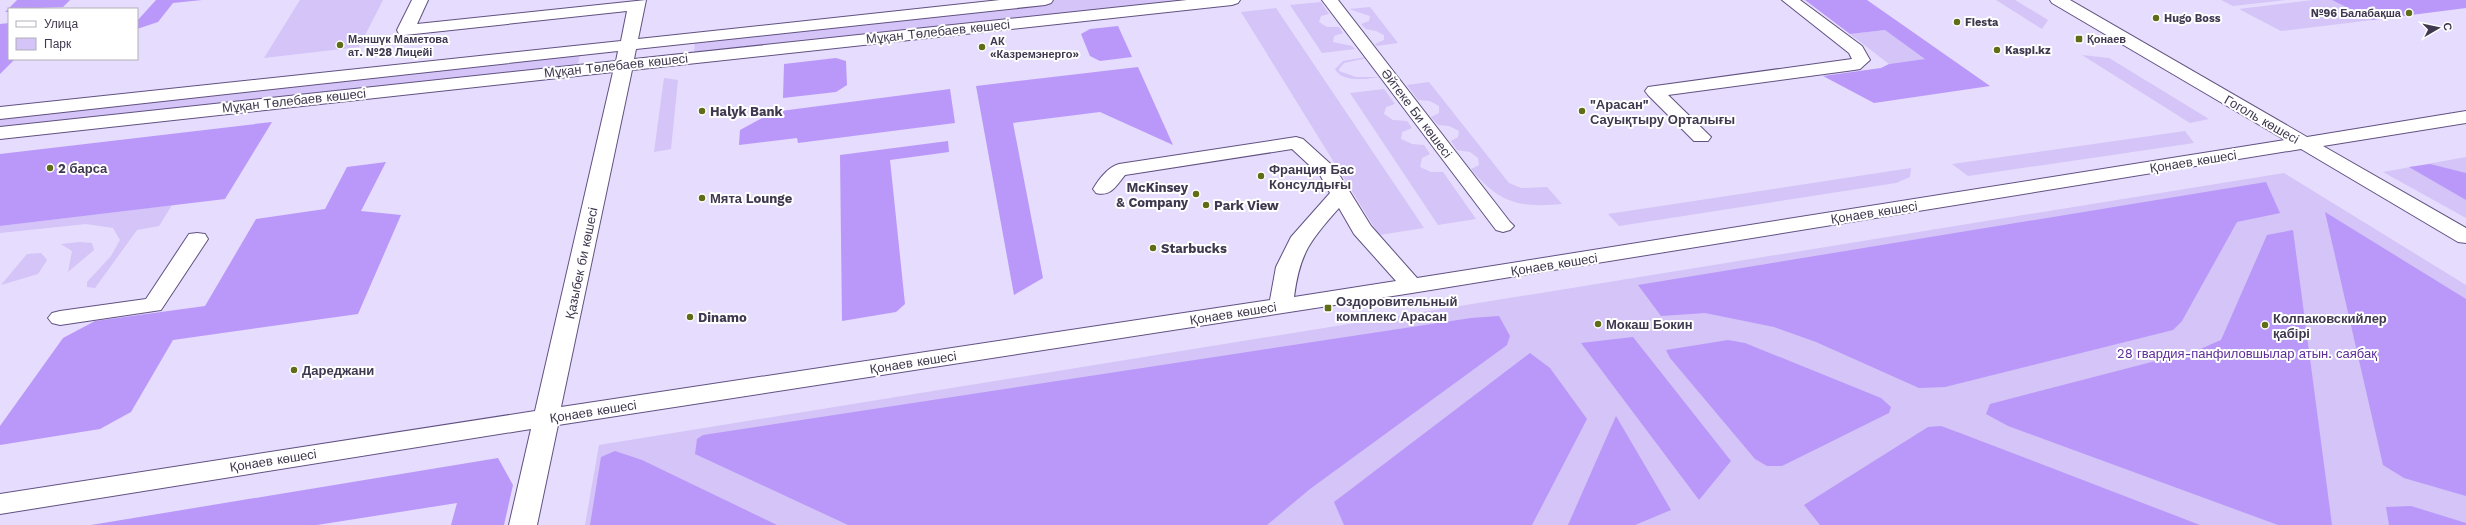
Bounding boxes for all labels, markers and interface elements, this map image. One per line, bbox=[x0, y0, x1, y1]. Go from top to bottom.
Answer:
place label: №96 Балабақша bbox=[2311, 7, 2402, 20]
legend bbox=[8, 8, 138, 60]
marker: №96 Балабақша bbox=[2404, 8, 2414, 18]
north arrow bbox=[2418, 8, 2458, 48]
place label: Hugo Boss bbox=[2164, 12, 2221, 25]
marker: Hugo Boss bbox=[2151, 13, 2161, 23]
street label: Мұқан Төлебаев көшесі bbox=[865, 16, 1011, 47]
place label: Fiesta bbox=[1965, 16, 1999, 29]
text: Улица bbox=[44, 17, 78, 31]
marker: Fiesta bbox=[1952, 17, 1962, 27]
text: С bbox=[2440, 22, 2454, 32]
place label: Мәншүк Маметова ат. №28 Лицейі bbox=[348, 33, 449, 59]
place label: Қонаев bbox=[2087, 33, 2126, 46]
marker: Қонаев bbox=[2074, 34, 2084, 44]
place label: АК «Казремэнерго» bbox=[990, 35, 1079, 61]
text: Парк bbox=[44, 37, 72, 51]
marker: Мәншүк Маметова ат. №28 Лицейі bbox=[335, 40, 345, 50]
marker: АК «Казремэнерго» bbox=[977, 42, 987, 52]
place label: Kaspi.kz bbox=[2005, 44, 2051, 57]
marker: Kaspi.kz bbox=[1992, 45, 2002, 55]
street label: Мұқан Төлебаев көшесі bbox=[543, 50, 689, 81]
street label: Әйтеке Би көшесі bbox=[1378, 66, 1455, 161]
street label: Мұқан Төлебаев көшесі bbox=[221, 85, 367, 116]
street label: Гоголь көшесі bbox=[2222, 92, 2302, 147]
place label: "Арасан" Сауықтыру Орталығы bbox=[1590, 97, 1735, 127]
place label: Halyk Bank bbox=[710, 104, 784, 119]
marker: Halyk Bank bbox=[697, 106, 707, 116]
marker: "Арасан" Сауықтыру Орталығы bbox=[1577, 106, 1587, 116]
street label: Қонаев көшесі bbox=[2149, 147, 2238, 176]
place label: 2 барса bbox=[58, 161, 108, 176]
place label: Франция Бас Консулдығы bbox=[1269, 162, 1354, 192]
marker: 2 барса bbox=[45, 163, 55, 173]
marker: Франция Бас Консулдығы bbox=[1256, 171, 1266, 181]
place label: McKinsey & Company bbox=[1116, 180, 1189, 210]
marker: McKinsey & Company bbox=[1191, 189, 1201, 199]
place label: Мята Lounge bbox=[710, 191, 793, 206]
marker: Мята Lounge bbox=[697, 193, 707, 203]
place label: Park View bbox=[1214, 198, 1279, 213]
street label: Қонаев көшесі bbox=[1830, 198, 1919, 227]
marker: Park View bbox=[1201, 200, 1211, 210]
street label: Қазыбек би көшесі bbox=[562, 206, 601, 320]
place label: Starbucks bbox=[1161, 241, 1227, 256]
marker: Starbucks bbox=[1148, 243, 1158, 253]
street label: Қонаев көшесі bbox=[1510, 250, 1599, 279]
place label: Оздоровительный комплекс Арасан bbox=[1336, 294, 1457, 324]
street label: Қонаев көшесі bbox=[1189, 299, 1278, 328]
marker: Оздоровительный комплекс Арасан bbox=[1323, 303, 1333, 313]
place label: Dinamo bbox=[698, 310, 747, 325]
place label: Колпаковскийлер қабірі bbox=[2273, 311, 2387, 341]
marker: Dinamo bbox=[685, 312, 695, 322]
place label: Мокаш Бокин bbox=[1606, 317, 1693, 332]
marker: Мокаш Бокин bbox=[1593, 319, 1603, 329]
marker: Колпаковскийлер қабірі bbox=[2260, 320, 2270, 330]
park label: 28 гвардия-панфиловшылар атын. саябақ bbox=[2117, 346, 2377, 361]
street label: Қонаев көшесі bbox=[869, 348, 958, 377]
place label: Дареджани bbox=[302, 363, 374, 378]
marker: Дареджани bbox=[289, 365, 299, 375]
street label: Қонаев көшесі bbox=[549, 397, 638, 426]
street label: Қонаев көшесі bbox=[229, 446, 318, 475]

